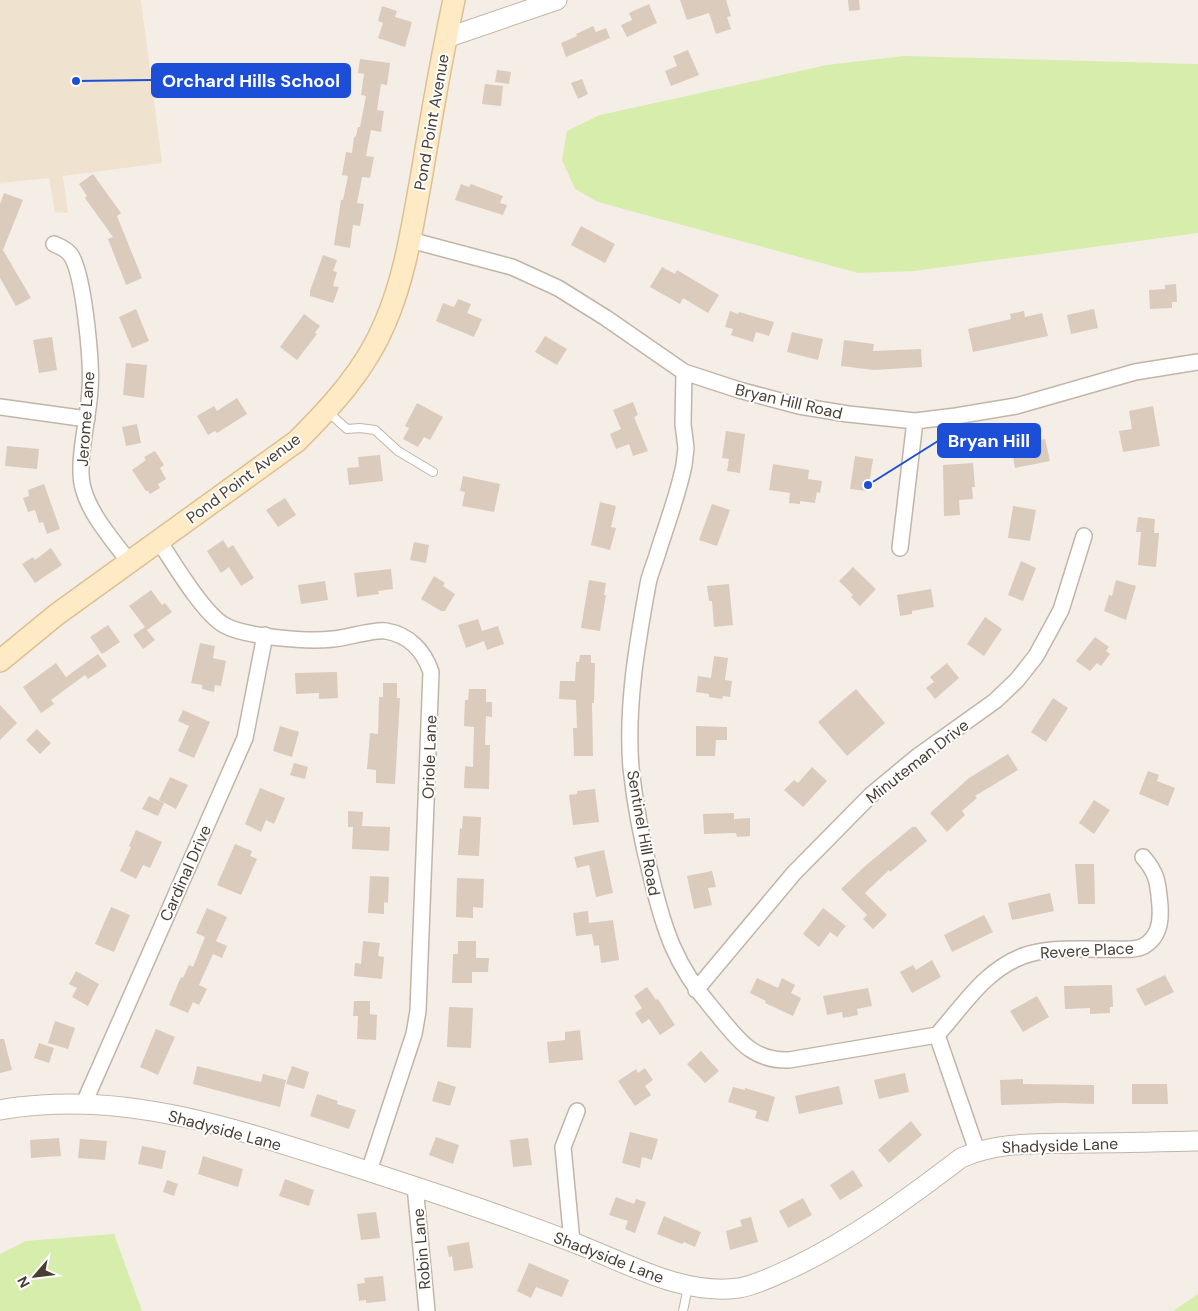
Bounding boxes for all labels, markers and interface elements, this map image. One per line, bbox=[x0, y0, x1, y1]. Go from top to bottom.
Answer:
street label: Pond Point Avenue bbox=[409, 52, 454, 192]
callout: Orchard Hills School bbox=[152, 64, 350, 97]
text: Orchard Hills School bbox=[162, 69, 340, 93]
street label: Jerome Lane bbox=[72, 371, 99, 467]
street label: Bryan Hill Road bbox=[733, 379, 845, 424]
callout: Bryan Hill bbox=[938, 424, 1040, 457]
street label: Pond Point Avenue bbox=[182, 428, 305, 528]
text: Bryan Hill bbox=[948, 429, 1030, 453]
street label: Oriole Lane bbox=[418, 715, 441, 799]
street label: Minuteman Drive bbox=[862, 715, 973, 808]
street label: Sentinel Hill Road bbox=[622, 769, 665, 898]
street label: Cardinal Drive bbox=[155, 822, 216, 925]
street label: Revere Place bbox=[1040, 938, 1134, 963]
street label: Shadyside Lane bbox=[166, 1105, 284, 1156]
street label: Shadyside Lane bbox=[1002, 1133, 1119, 1158]
street label: Robin Lane bbox=[407, 1208, 435, 1290]
street label: Shadyside Lane bbox=[551, 1227, 667, 1288]
north arrow bbox=[10, 1251, 60, 1301]
text: N bbox=[13, 1273, 34, 1291]

